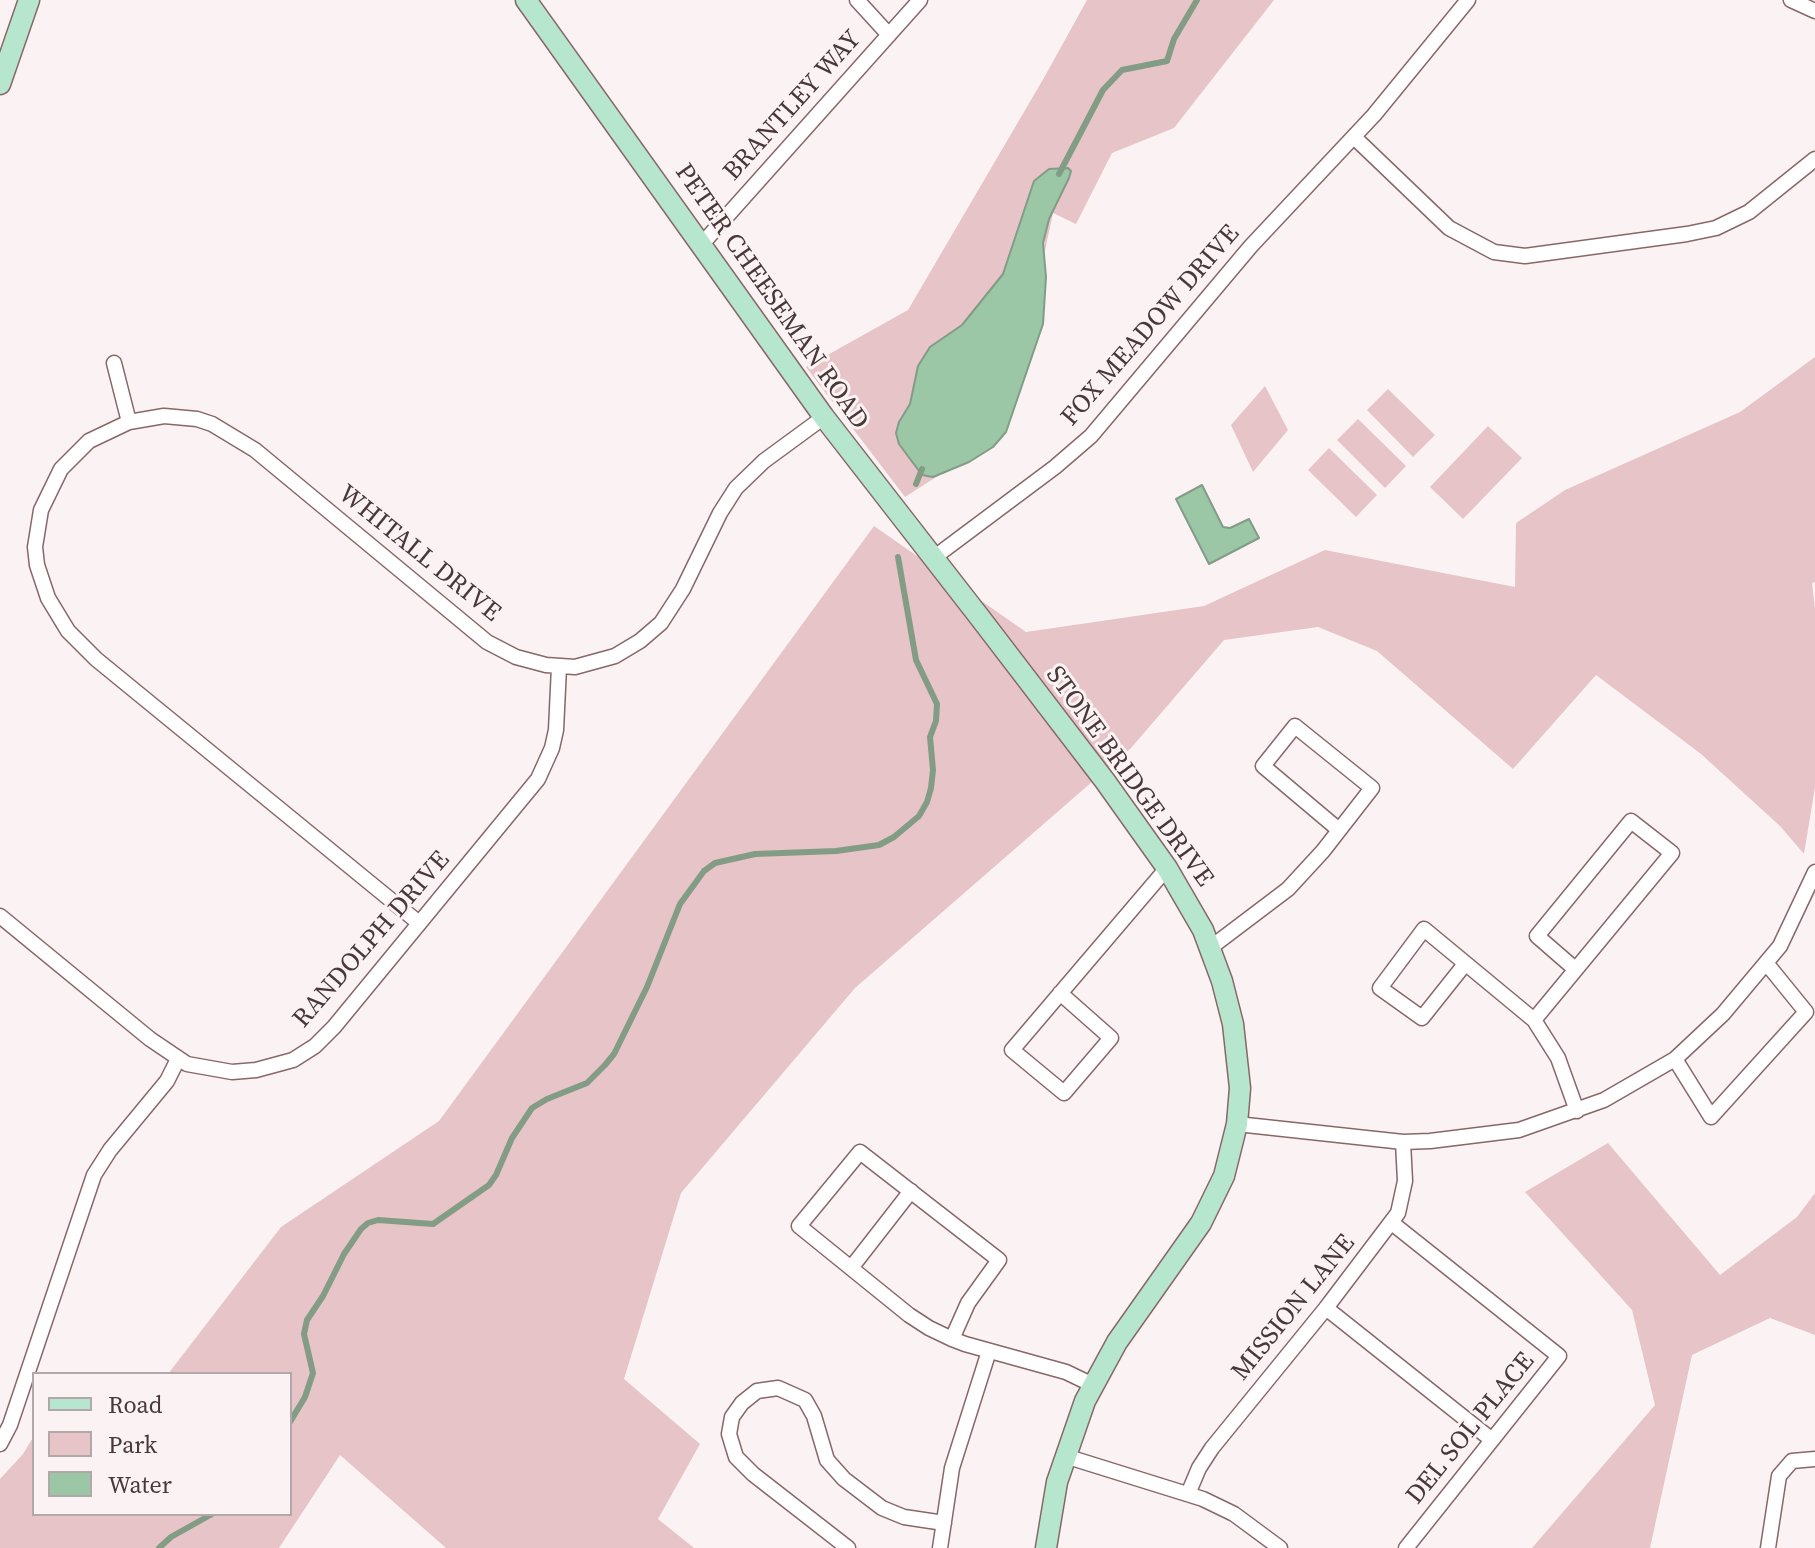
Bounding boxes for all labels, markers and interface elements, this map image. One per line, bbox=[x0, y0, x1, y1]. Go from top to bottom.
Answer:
street label: BRANTLEY WAY bbox=[717, 25, 869, 187]
street label: PETER CHEESEMAN ROAD bbox=[667, 158, 875, 436]
street label: FOX MEADOW DRIVE bbox=[1055, 219, 1247, 433]
street label: WHITALL DRIVE bbox=[331, 479, 507, 629]
street label: STONE BRIDGE DRIVE bbox=[1039, 661, 1219, 893]
street label: RANDOLPH DRIVE bbox=[287, 845, 457, 1035]
street label: MISSION LANE bbox=[1226, 1229, 1362, 1387]
street label: DEL SOL PLACE bbox=[1400, 1347, 1542, 1511]
legend bbox=[32, 1372, 292, 1516]
text: Road bbox=[108, 1388, 162, 1421]
text: Park bbox=[108, 1428, 157, 1461]
text: Water bbox=[108, 1468, 172, 1501]

